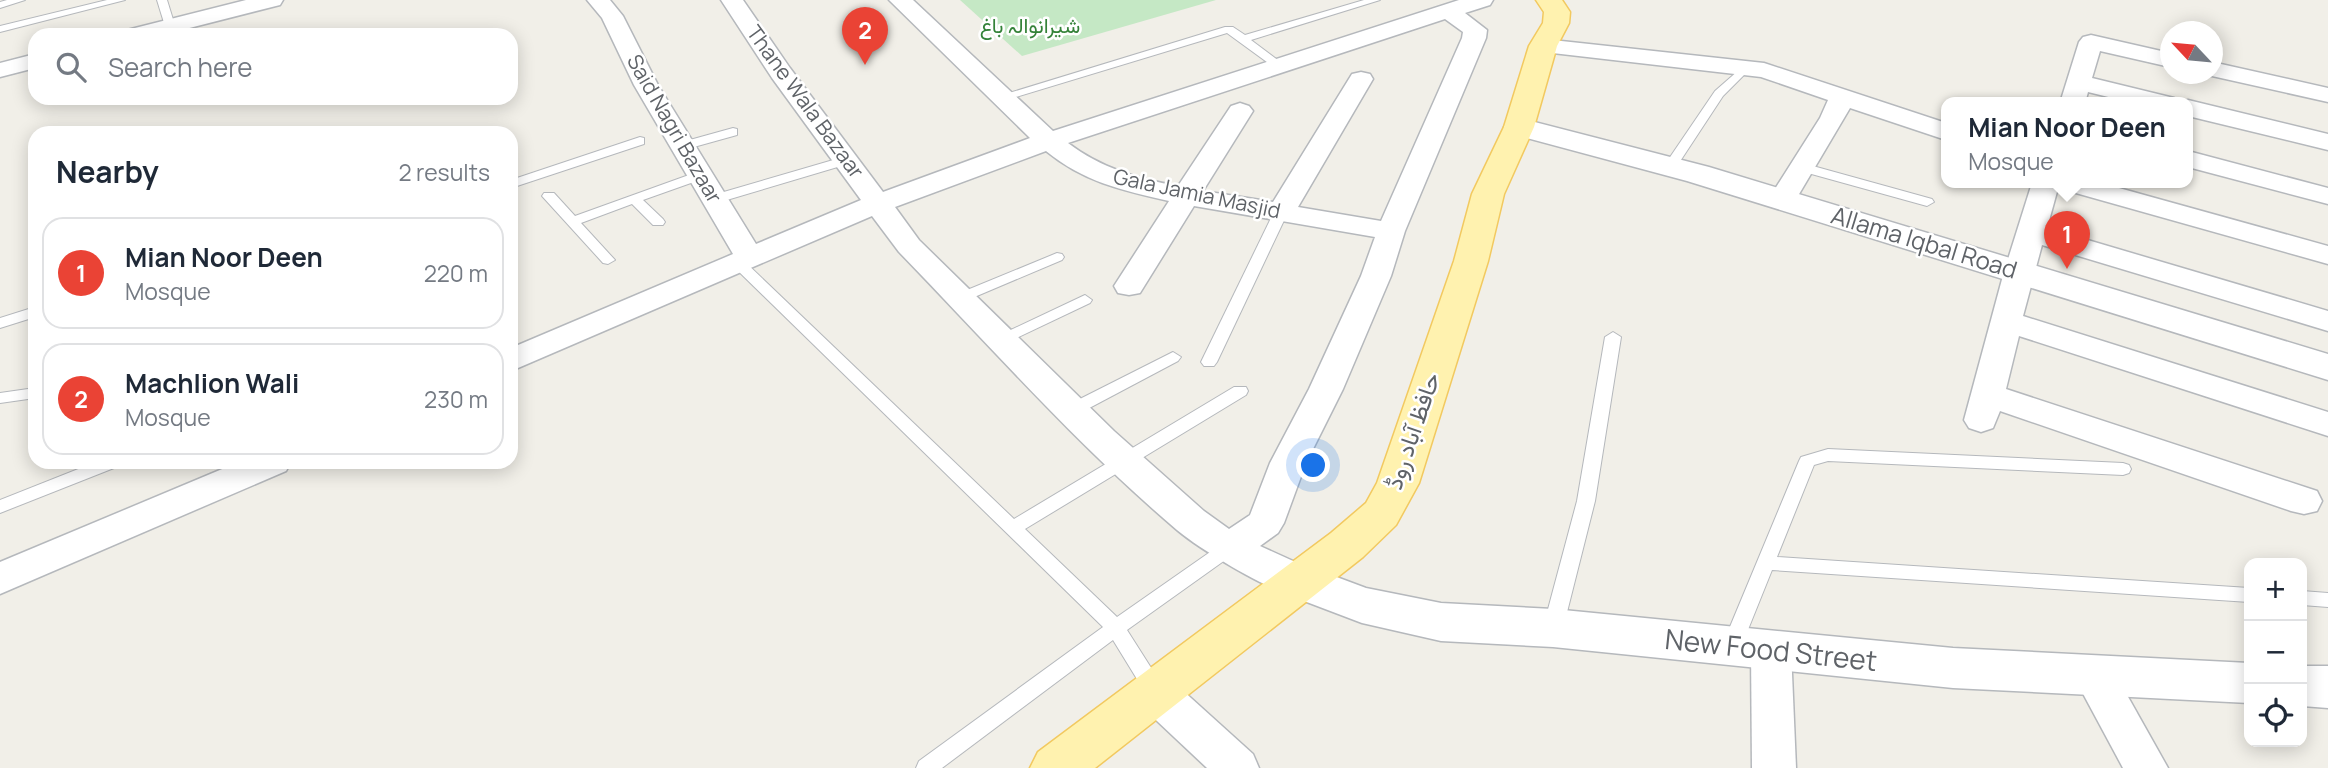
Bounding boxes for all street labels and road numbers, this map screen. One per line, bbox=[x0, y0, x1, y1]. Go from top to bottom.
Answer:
street label: Thane Wala Bazaar bbox=[741, 19, 871, 184]
street label: Said Nagri Bazaar bbox=[621, 49, 729, 208]
street label: Gala Jamia Masjid bbox=[1111, 162, 1283, 224]
street label: Allama Iqbal Road bbox=[1827, 198, 2021, 286]
street label: حافظ آباد روڈ bbox=[1376, 368, 1447, 493]
street label: New Food Street bbox=[1663, 619, 1879, 679]

